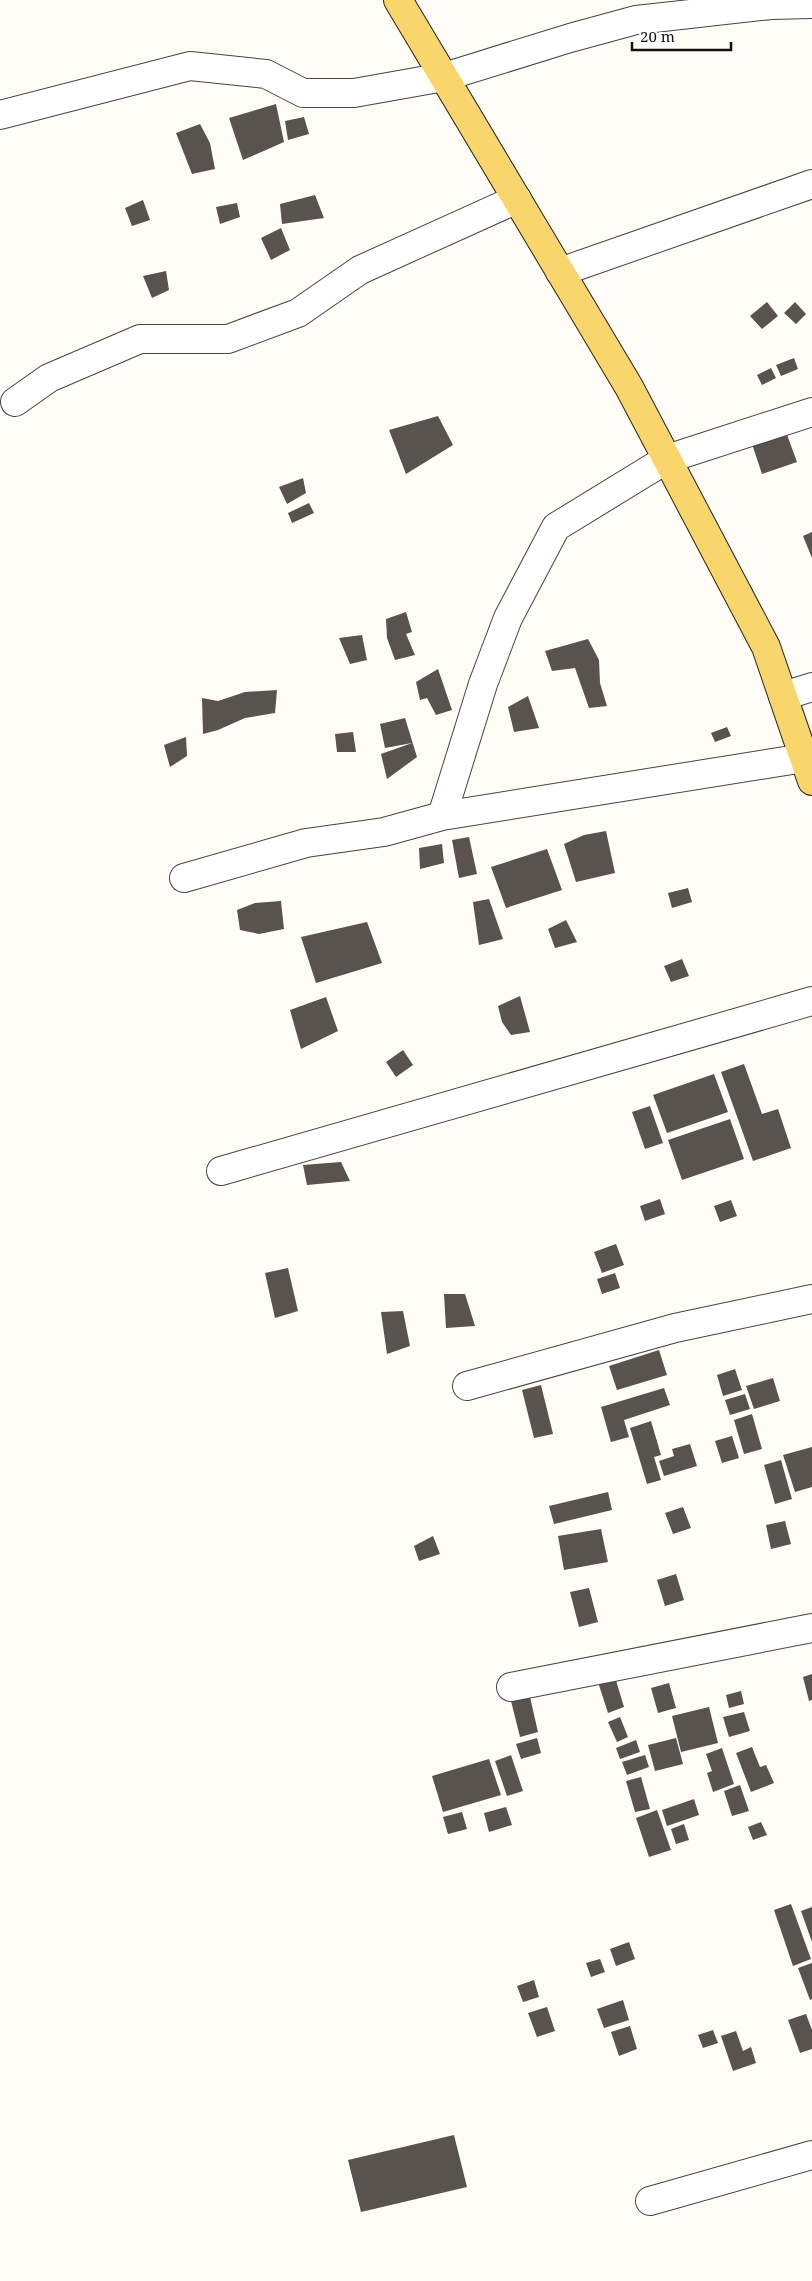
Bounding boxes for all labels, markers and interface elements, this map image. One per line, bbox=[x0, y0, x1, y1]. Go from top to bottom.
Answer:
scale bar bbox=[632, 20, 731, 52]
text: 20 m bbox=[640, 26, 675, 46]

